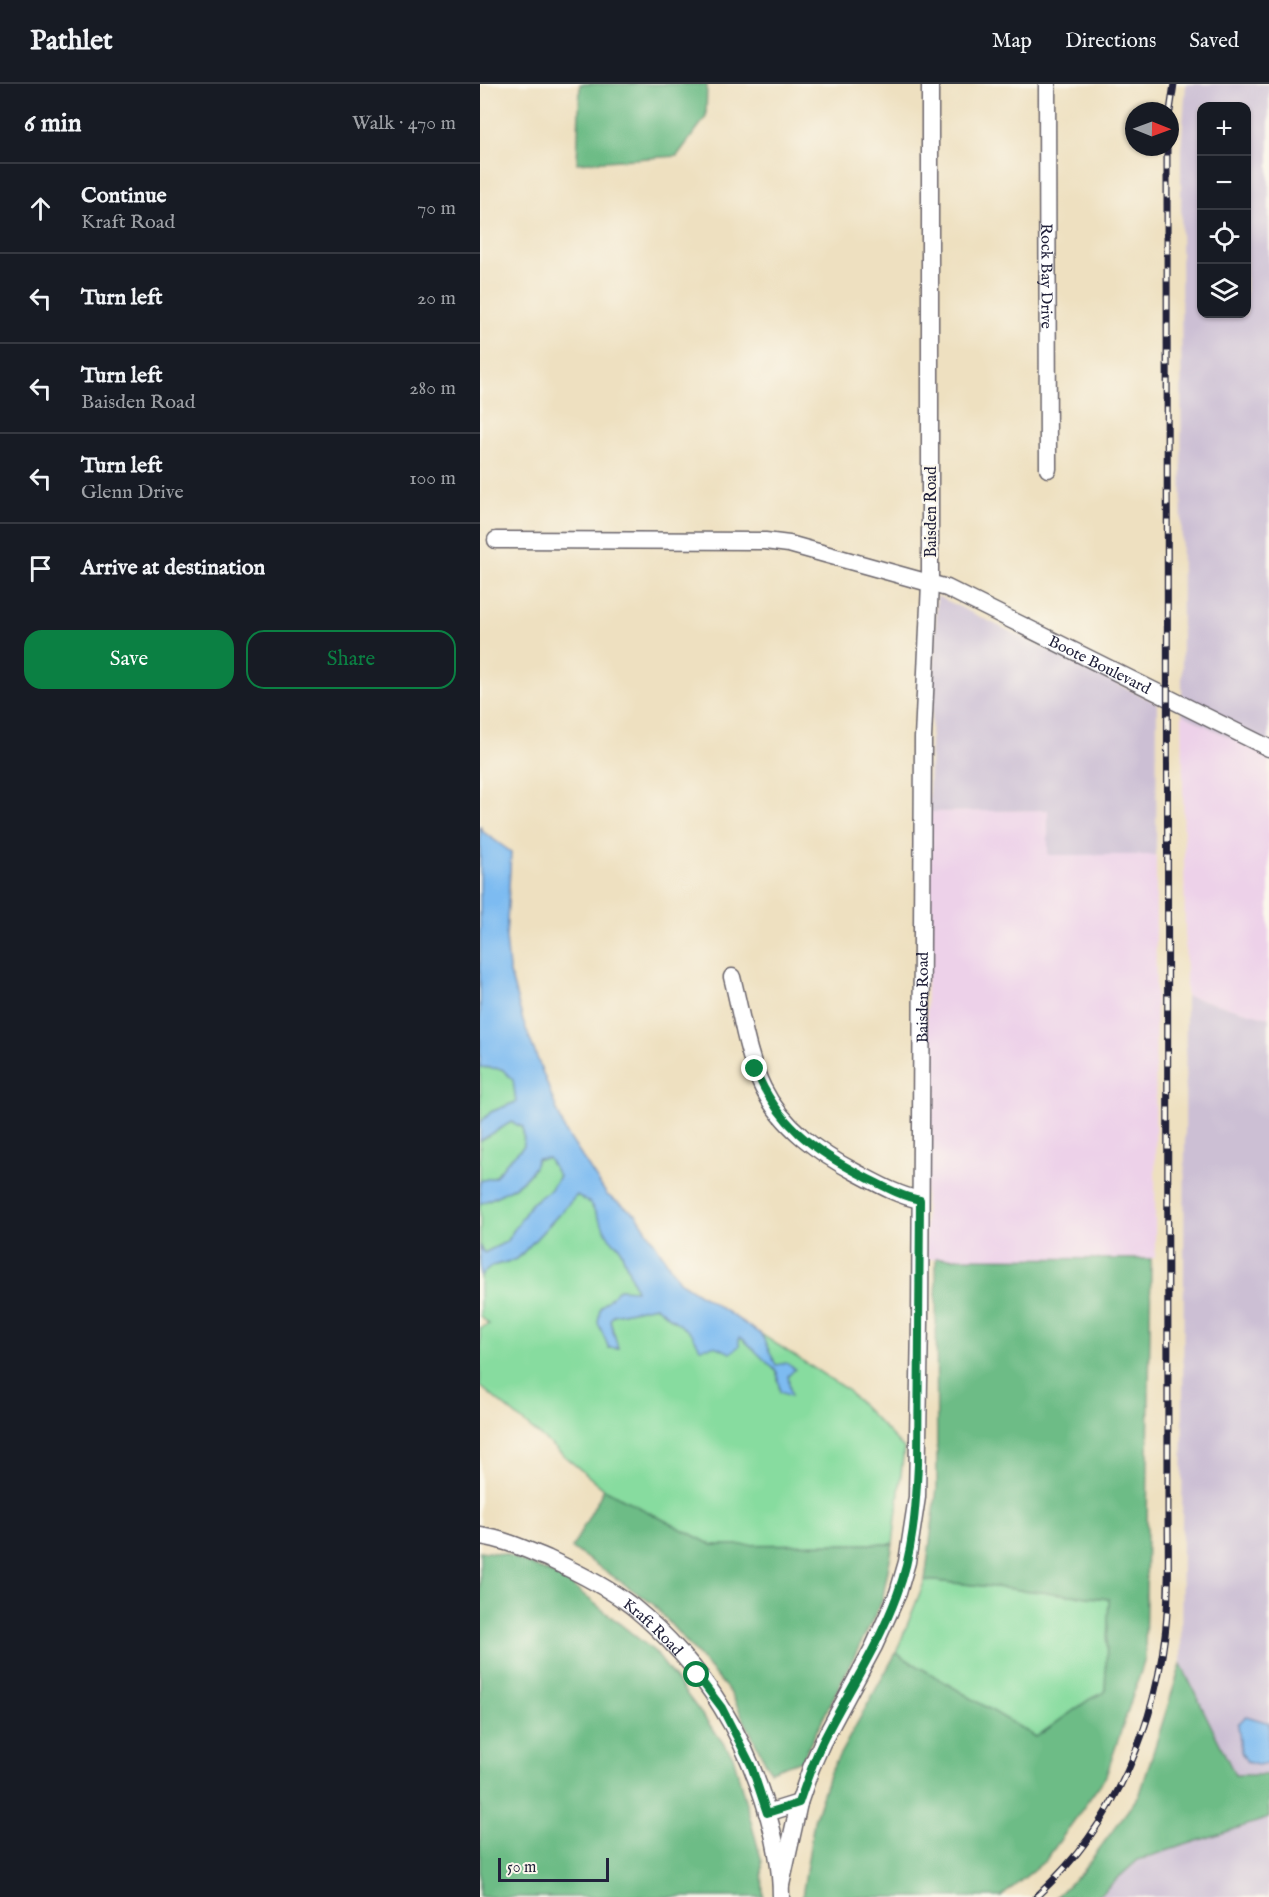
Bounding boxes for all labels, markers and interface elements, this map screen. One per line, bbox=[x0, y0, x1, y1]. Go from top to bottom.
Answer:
text: Pathlet bbox=[30, 24, 113, 59]
text: Map bbox=[992, 28, 1032, 55]
text: Directions bbox=[1065, 28, 1156, 55]
text: Saved bbox=[1189, 28, 1239, 55]
north arrow bbox=[1125, 102, 1179, 156]
map controls bbox=[1197, 102, 1251, 318]
button: + bbox=[1197, 102, 1251, 156]
text: 6 min bbox=[24, 107, 82, 140]
text: Walk · 470 m bbox=[352, 111, 456, 136]
button: − bbox=[1197, 156, 1251, 210]
text: Continue bbox=[81, 182, 167, 210]
icon: ahead bbox=[24, 192, 57, 225]
text: 70 m bbox=[417, 196, 456, 221]
text: Kraft Road bbox=[81, 210, 175, 235]
button: locate bbox=[1197, 210, 1251, 264]
street label: Rock Bay Drive bbox=[1035, 223, 1056, 329]
button: layers bbox=[1197, 264, 1251, 318]
icon: left bbox=[24, 282, 57, 315]
text: Turn left bbox=[81, 284, 163, 312]
text: 20 m bbox=[417, 286, 456, 311]
text: Turn left bbox=[81, 362, 163, 390]
icon: left bbox=[24, 372, 57, 405]
text: 280 m bbox=[409, 376, 456, 401]
text: Baisden Road bbox=[81, 390, 195, 415]
text: Turn left bbox=[81, 452, 163, 480]
icon: left bbox=[24, 462, 57, 495]
text: 100 m bbox=[409, 466, 456, 491]
street label: Baisden Road bbox=[922, 466, 942, 558]
text: Glenn Drive bbox=[81, 480, 184, 505]
icon: arrive bbox=[24, 552, 57, 585]
text: Arrive at destination bbox=[81, 554, 265, 582]
button: Save bbox=[24, 630, 234, 689]
button: Share bbox=[246, 630, 456, 689]
street label: Boote Boulevard bbox=[1045, 632, 1154, 700]
street label: Baisden Road bbox=[913, 951, 934, 1043]
route end bbox=[741, 1055, 767, 1081]
street label: Kraft Road bbox=[618, 1595, 687, 1661]
route start bbox=[683, 1661, 709, 1687]
scale bar bbox=[498, 1855, 609, 1882]
text: 50 m bbox=[507, 1858, 536, 1878]

